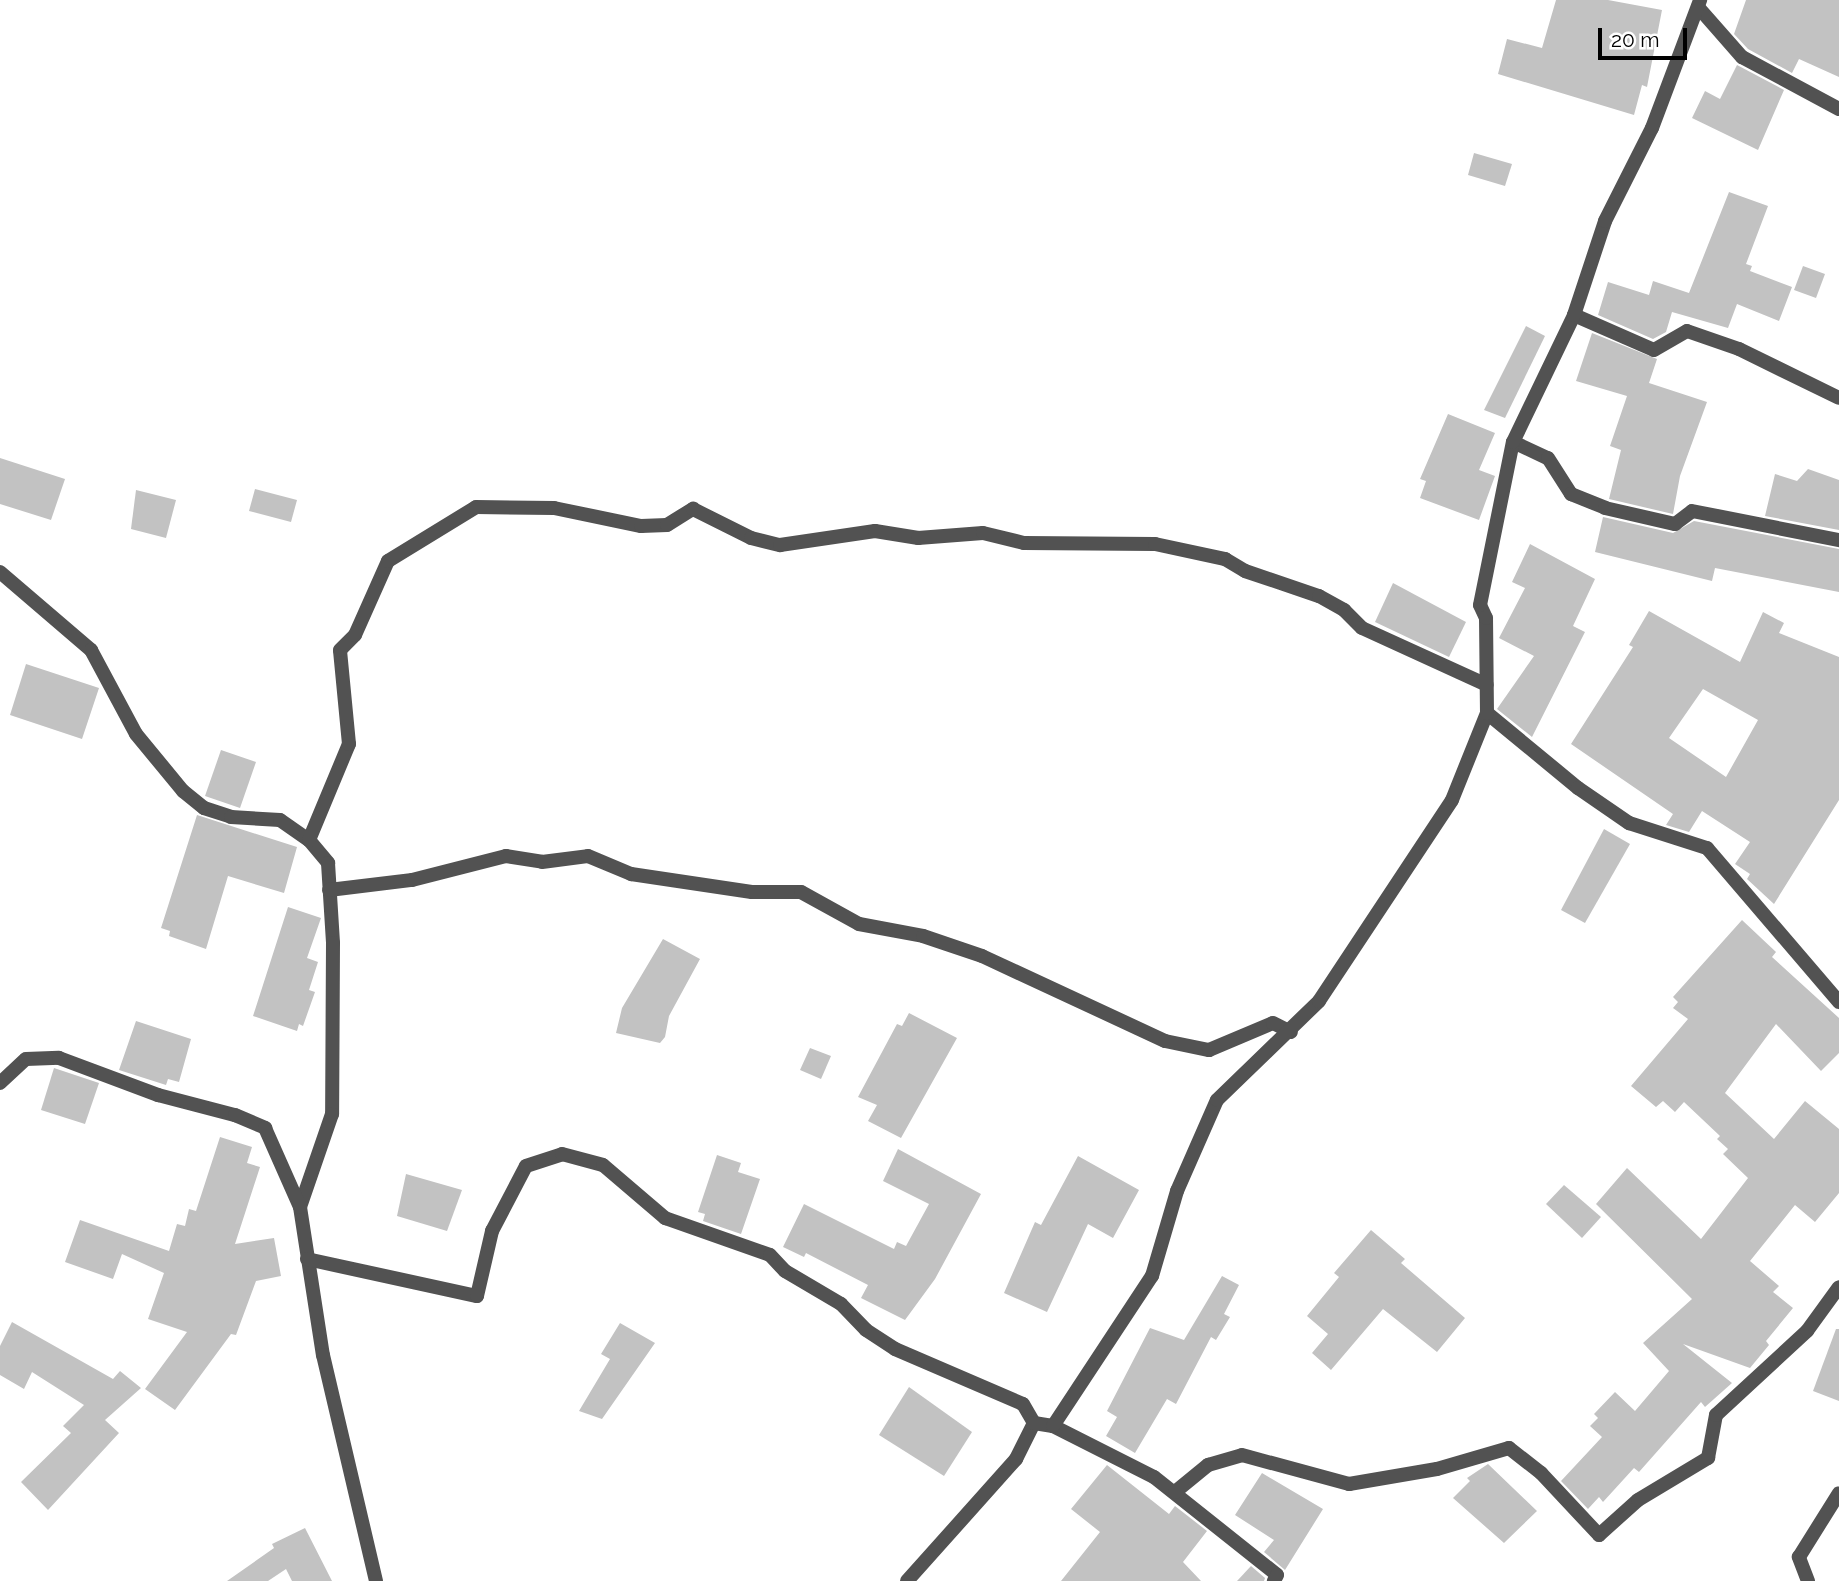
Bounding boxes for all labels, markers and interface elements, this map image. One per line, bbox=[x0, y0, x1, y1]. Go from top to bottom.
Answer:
scale bar bbox=[1601, 14, 1690, 58]
text: 20 m bbox=[1611, 27, 1659, 52]

